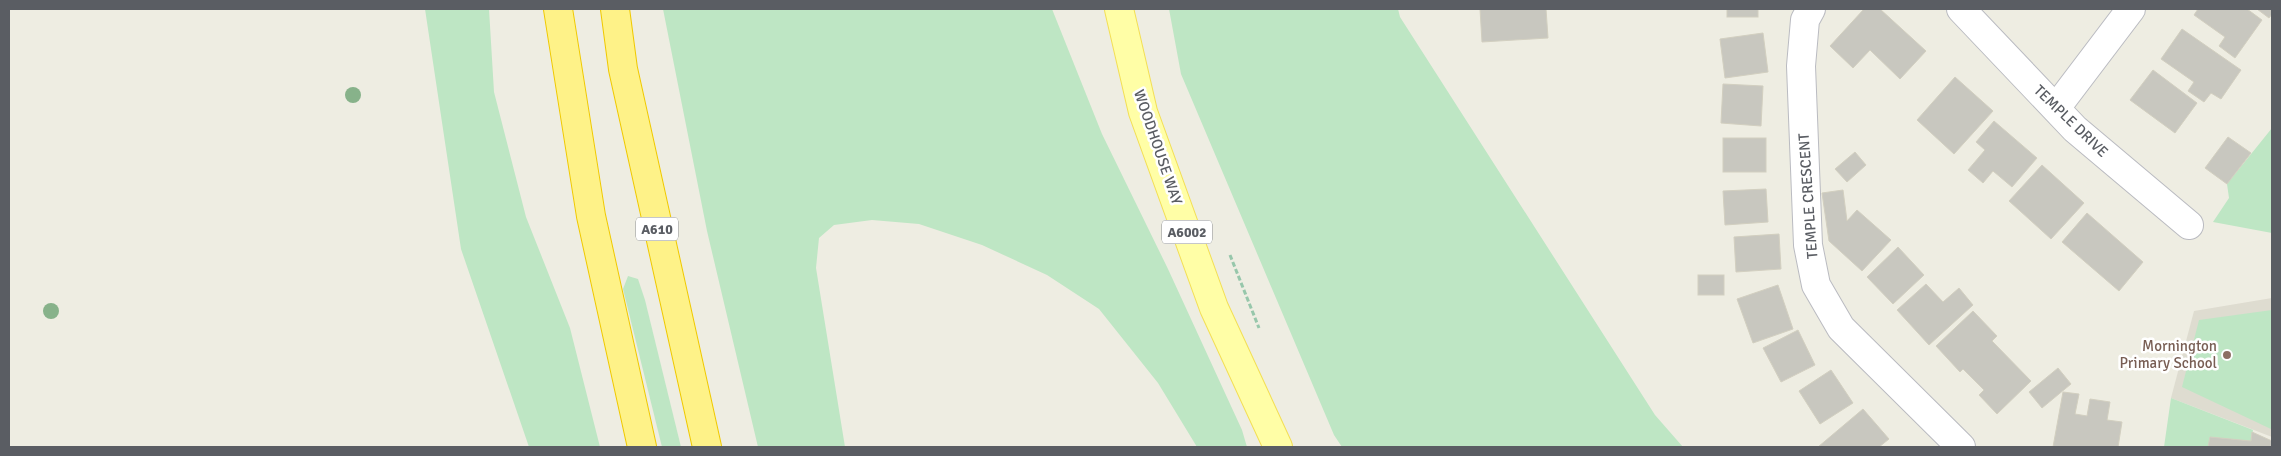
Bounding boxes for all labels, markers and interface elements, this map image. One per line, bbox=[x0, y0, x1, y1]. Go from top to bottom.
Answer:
street label: TEMPLE DRIVE bbox=[2030, 81, 2112, 161]
street label: WOODHOUSE WAY bbox=[1130, 87, 1186, 207]
street label: TEMPLE CRESCENT bbox=[1795, 132, 1821, 259]
road number: A610 bbox=[636, 218, 678, 240]
road number: A6002 bbox=[1162, 220, 1212, 243]
place label: Mornington Primary School bbox=[2120, 337, 2217, 372]
marker: Mornington Primary School bbox=[2221, 349, 2233, 361]

